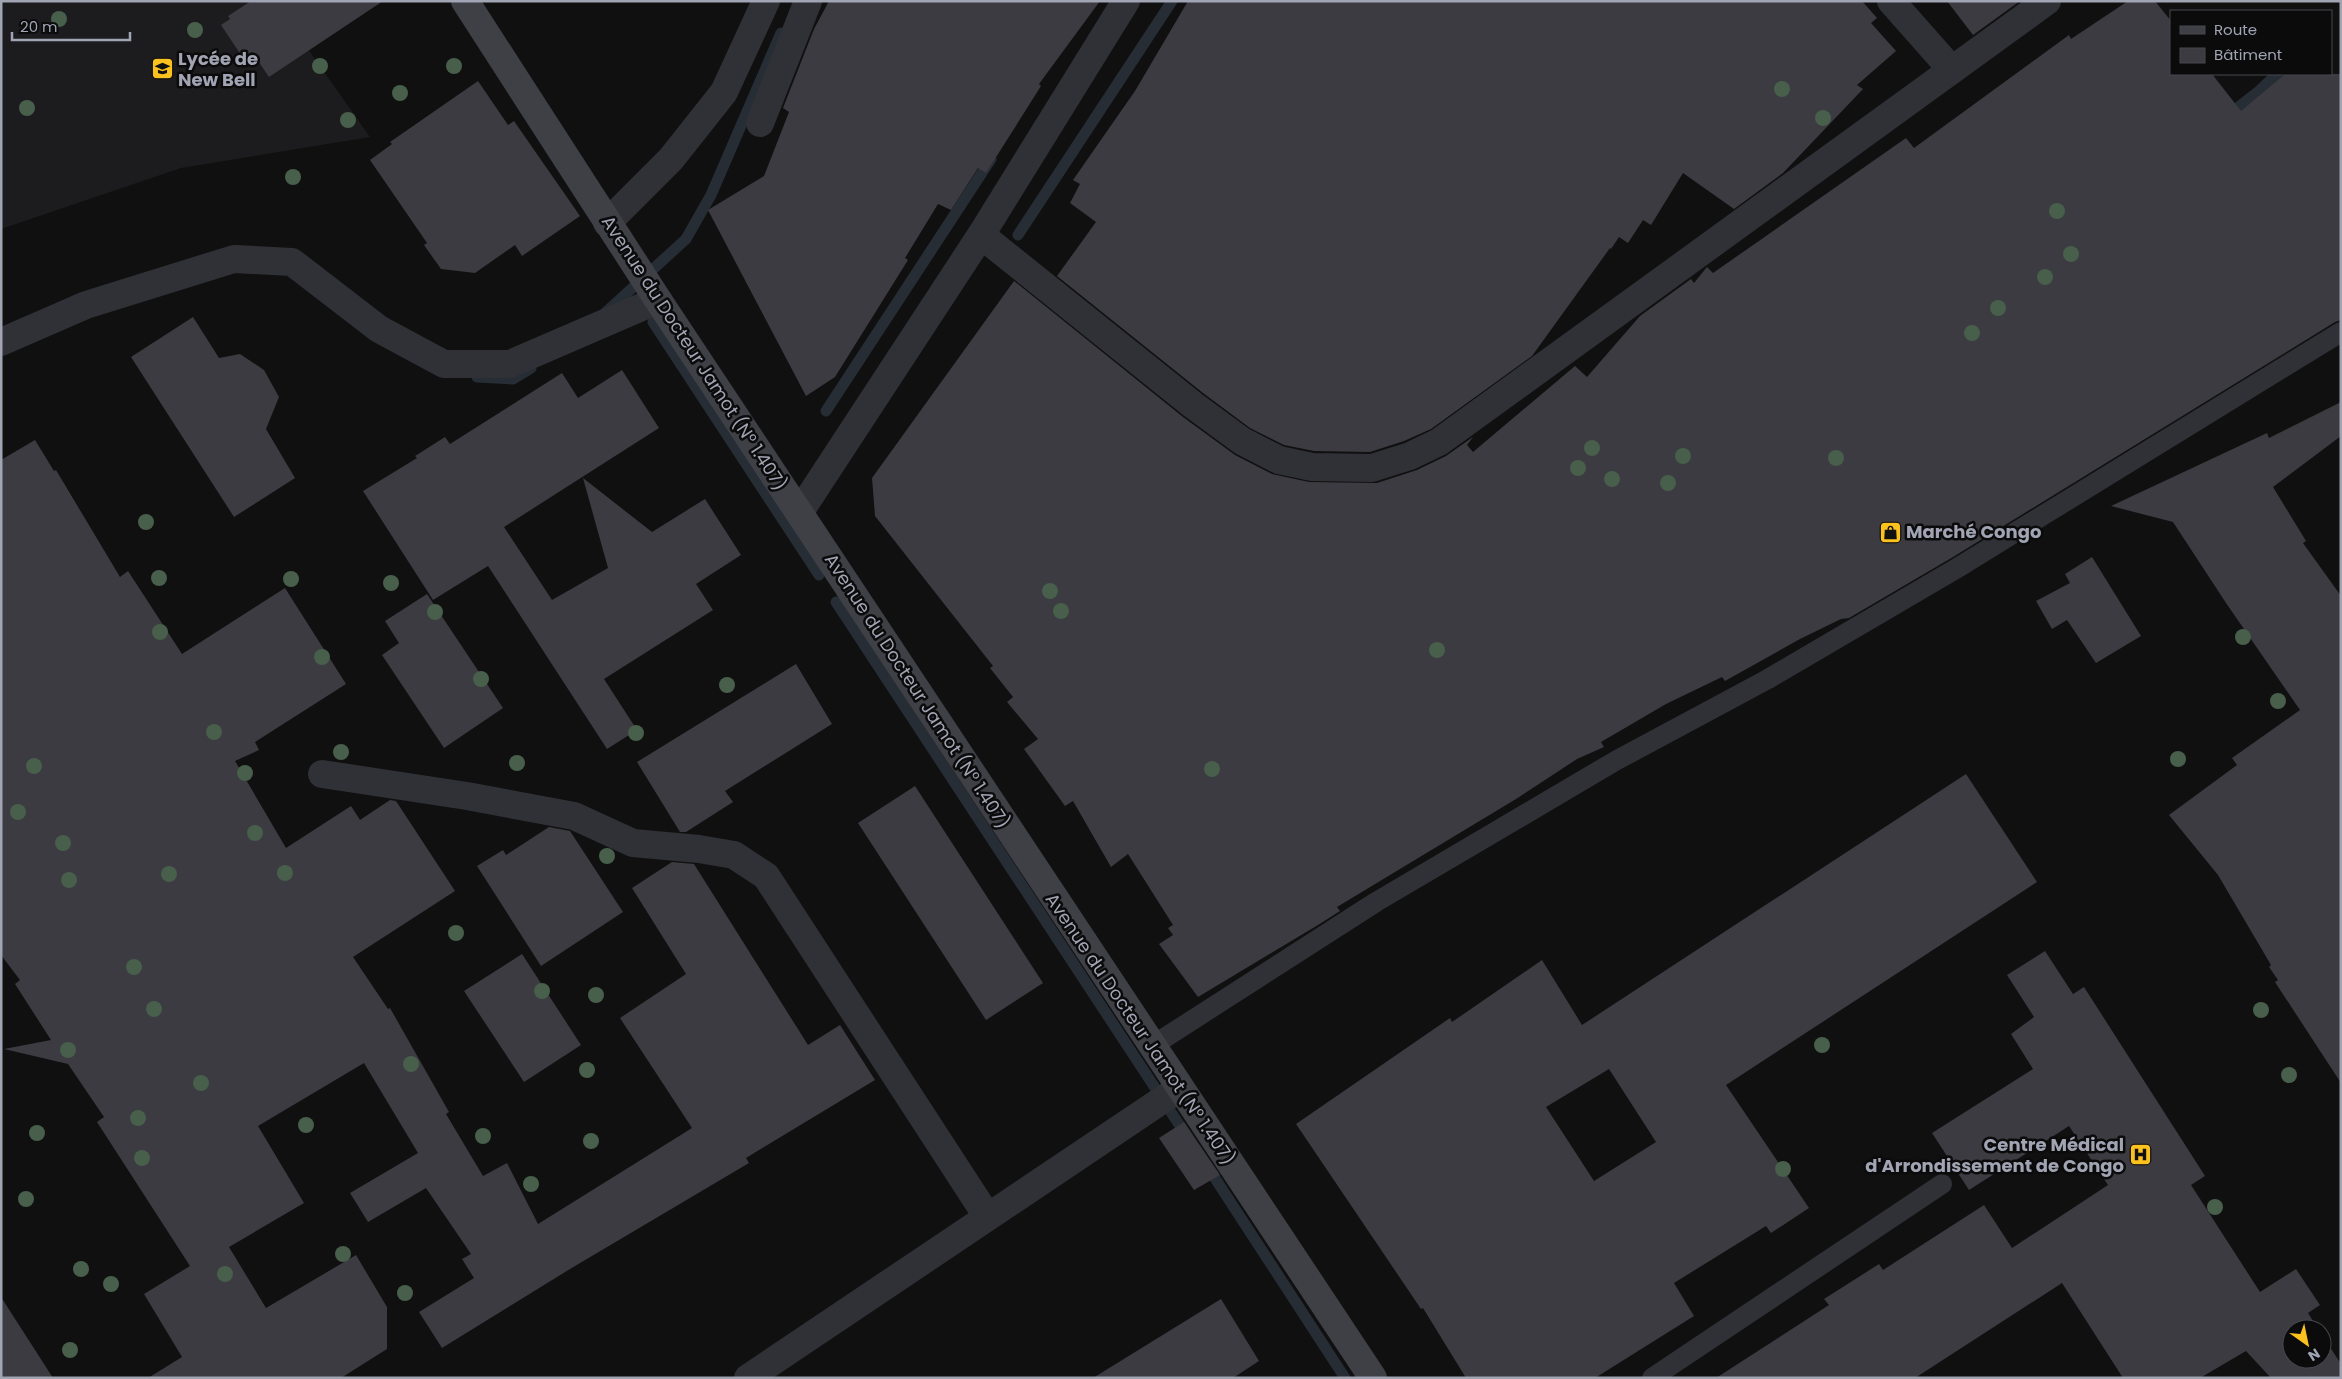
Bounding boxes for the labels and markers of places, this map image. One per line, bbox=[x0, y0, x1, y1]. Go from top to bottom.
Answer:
place label: Lycée de New Bell bbox=[178, 46, 258, 92]
school or university icon: Lycée de New Bell bbox=[150, 57, 174, 81]
place label: Marché Congo bbox=[1906, 519, 2041, 544]
shop icon: Marché Congo bbox=[1878, 520, 1902, 544]
place label: Centre Médical d'Arrondissement de Congo bbox=[1865, 1132, 2124, 1178]
hospital icon: Centre Médical d'Arrondissement de Congo bbox=[2128, 1143, 2152, 1167]

